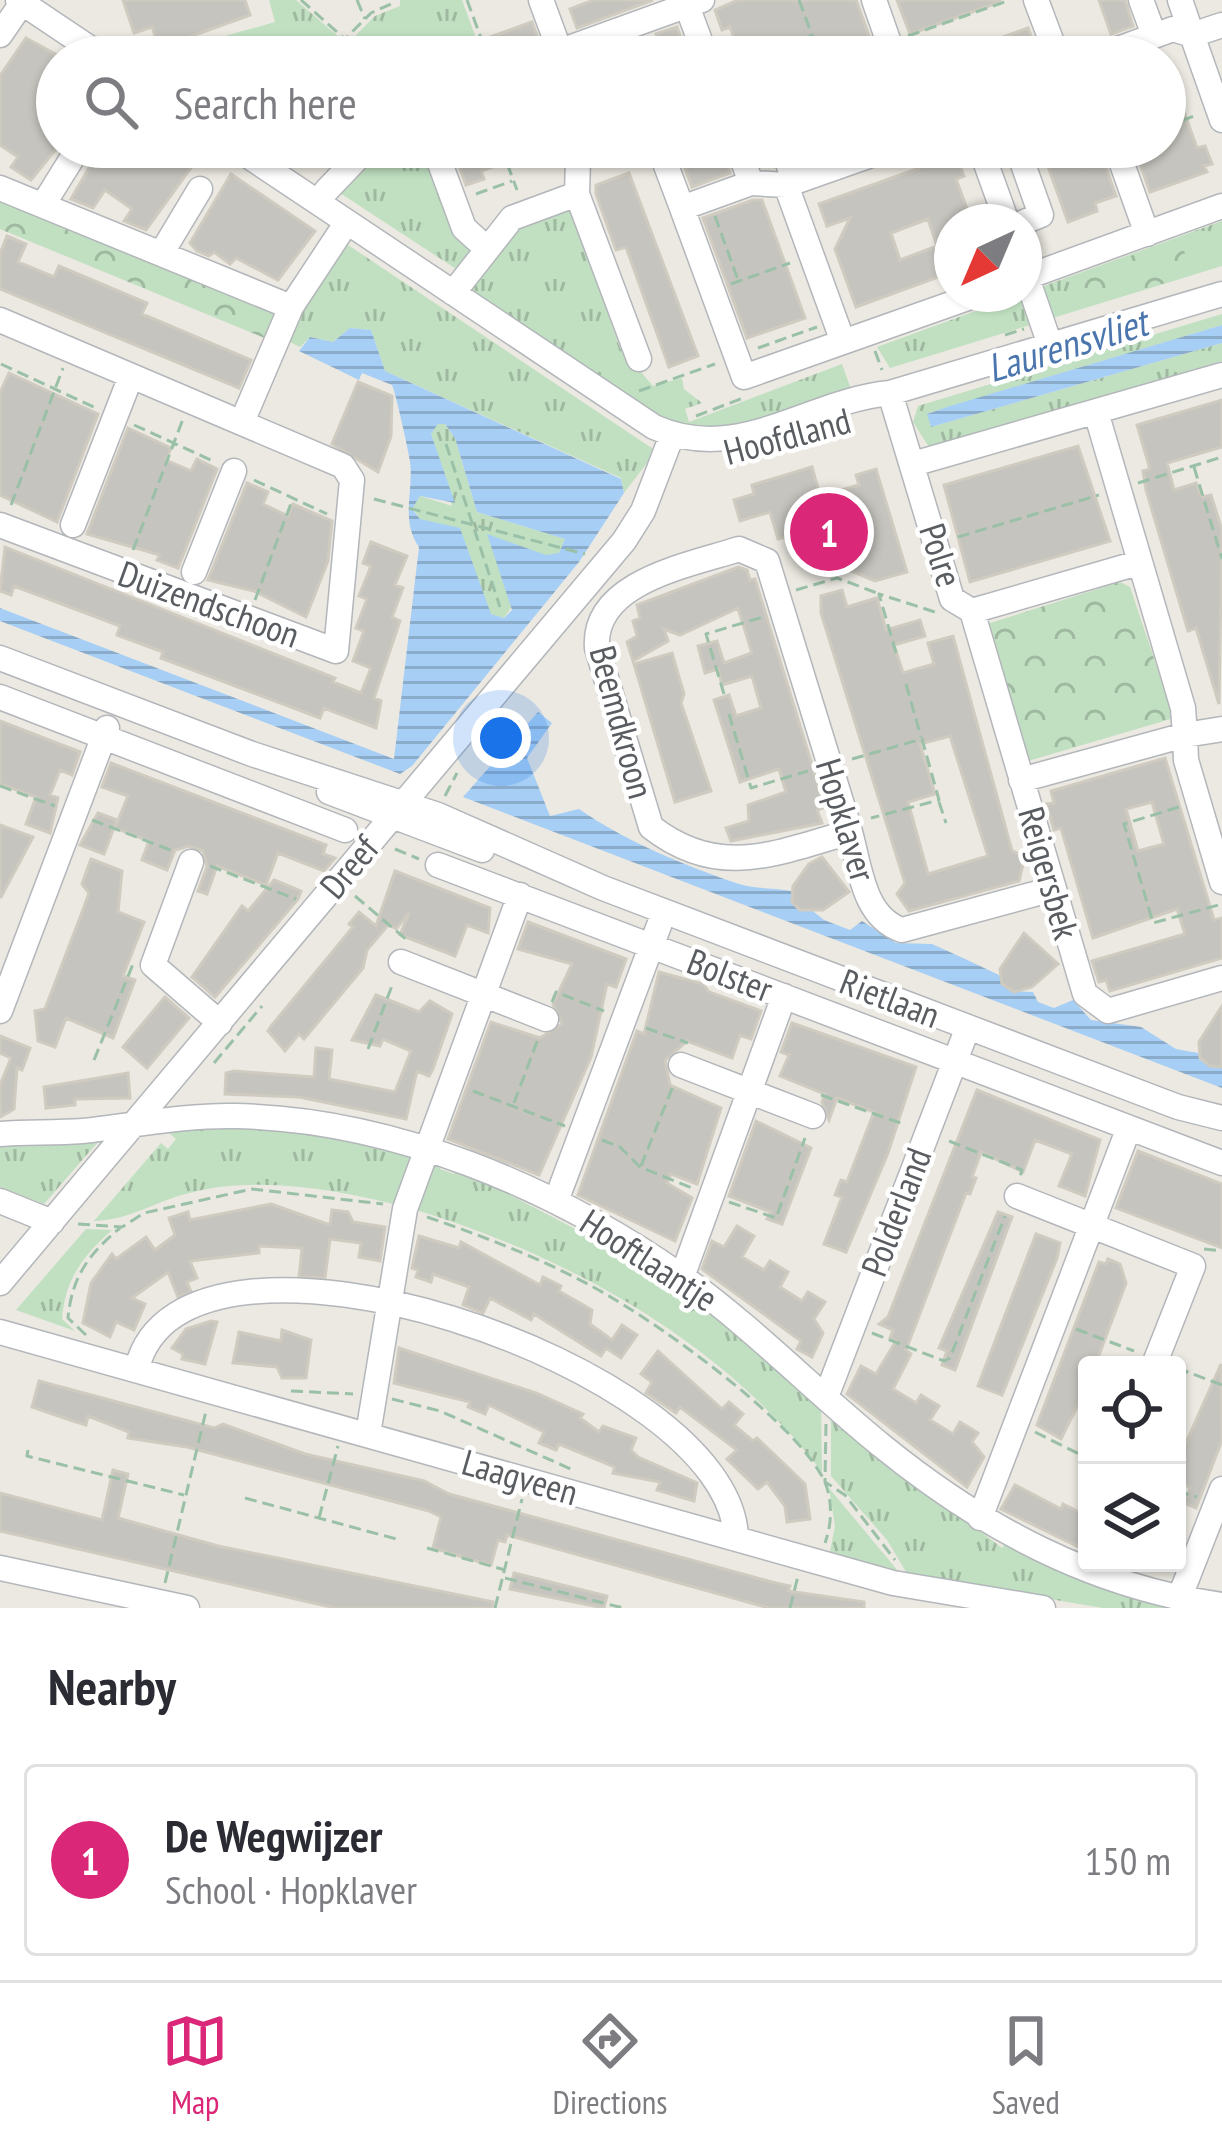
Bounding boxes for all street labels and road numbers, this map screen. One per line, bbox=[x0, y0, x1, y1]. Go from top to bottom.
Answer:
street label: Hoofdland bbox=[718, 396, 855, 475]
street label: Polre bbox=[909, 517, 974, 592]
street label: Duizendschoon bbox=[112, 549, 306, 658]
street label: Beemdkroon bbox=[580, 640, 665, 803]
street label: Hopklaver bbox=[806, 753, 887, 887]
street label: Reigersbek bbox=[1008, 801, 1091, 944]
street label: Dreef bbox=[309, 824, 389, 908]
street label: Bolster bbox=[681, 937, 780, 1012]
street label: Rietlaan bbox=[834, 957, 947, 1038]
street label: Polderland bbox=[850, 1141, 941, 1283]
street label: Hooftlaantje bbox=[572, 1198, 727, 1321]
street label: Laagveen bbox=[457, 1438, 583, 1515]

